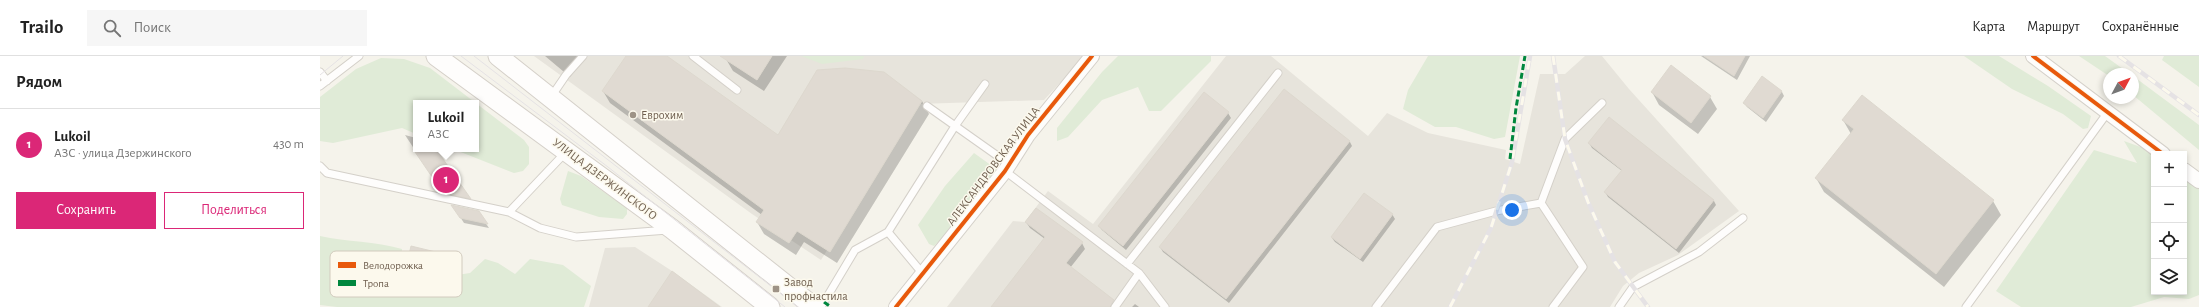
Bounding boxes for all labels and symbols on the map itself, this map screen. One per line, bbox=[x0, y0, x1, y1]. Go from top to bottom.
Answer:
north arrow bbox=[2103, 68, 2139, 104]
street label: АЛЕКСАНДРОВСКАЯ УЛИЦА bbox=[944, 104, 1042, 228]
place label: Еврохим bbox=[641, 109, 683, 121]
marker: Еврохим bbox=[628, 110, 638, 120]
street label: УЛИЦА ДЗЕРЖИНСКОГО bbox=[551, 136, 659, 222]
pin: 1 bbox=[433, 165, 459, 195]
your location bbox=[1502, 200, 1522, 220]
legend bbox=[330, 251, 462, 297]
text: Велодорожка bbox=[363, 260, 423, 271]
place label: Завод профнастила bbox=[784, 276, 848, 302]
text: Тропа bbox=[363, 278, 389, 289]
marker: Завод профнастила bbox=[771, 284, 781, 294]

